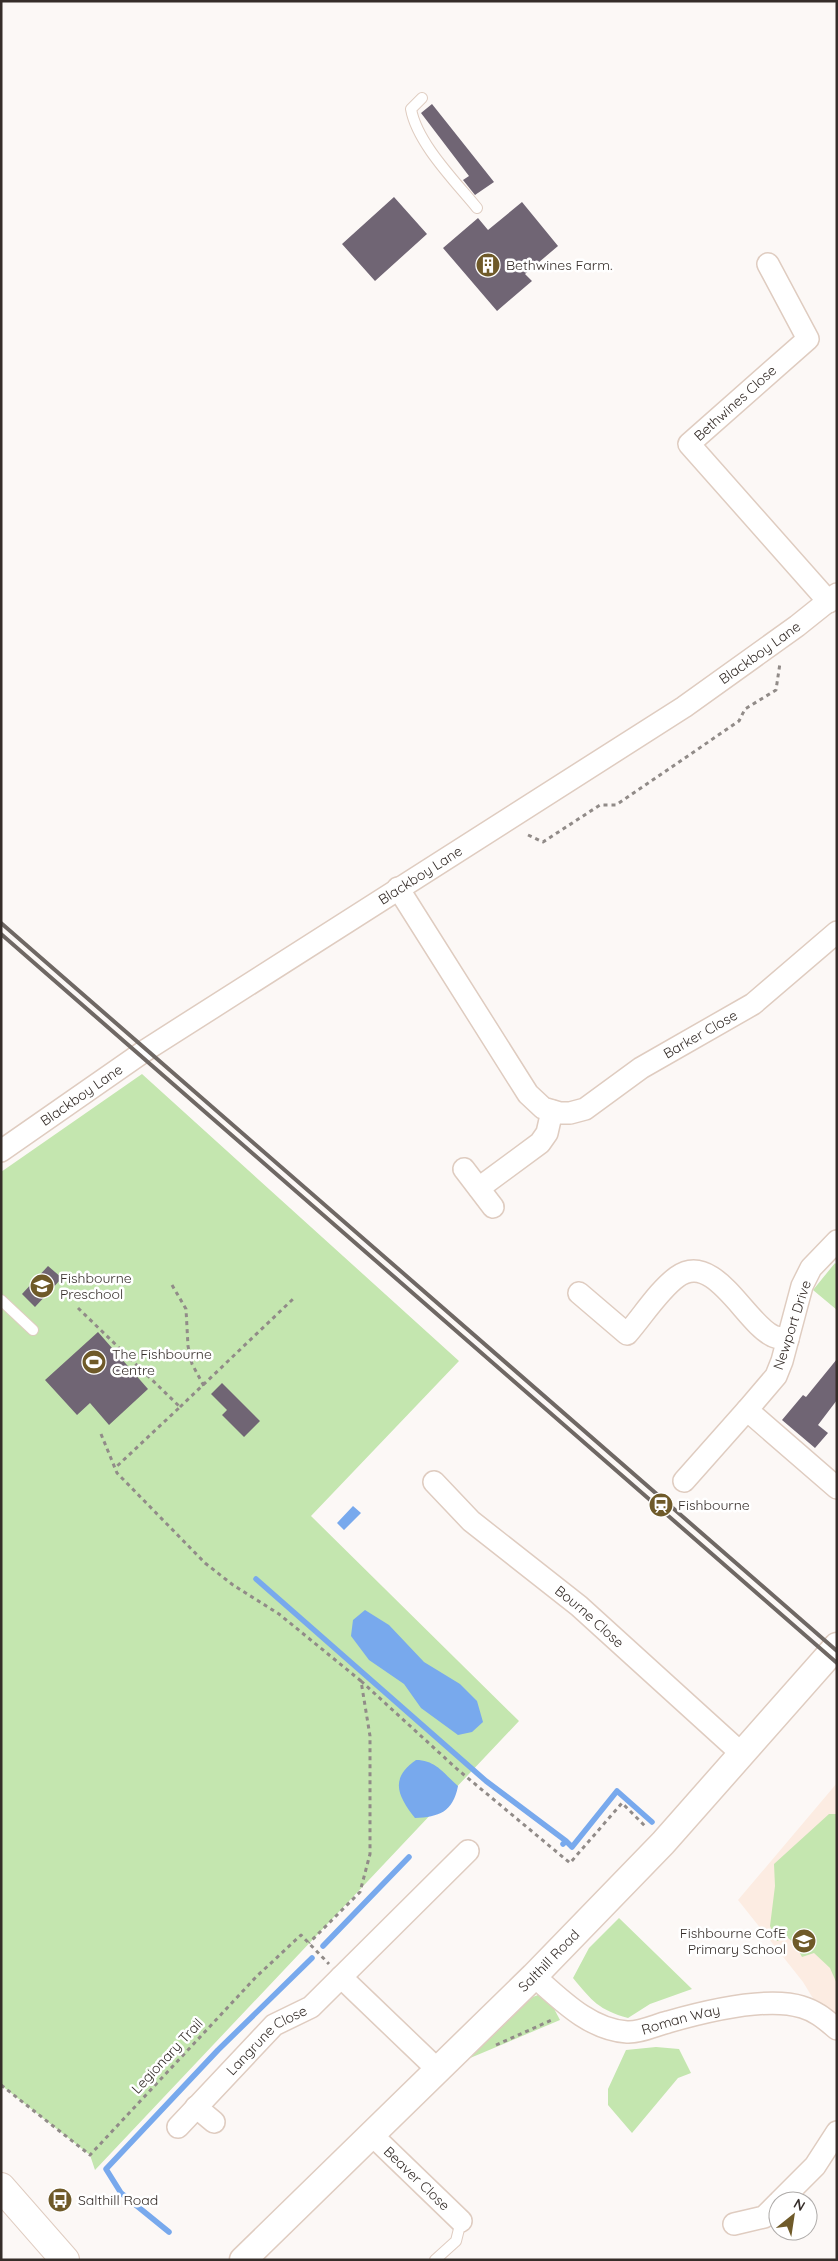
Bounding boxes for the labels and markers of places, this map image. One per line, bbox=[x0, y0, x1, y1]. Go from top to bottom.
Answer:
building icon: Bethwines Farm. bbox=[475, 252, 501, 278]
place label: Bethwines Farm. bbox=[506, 256, 612, 274]
place label: Fishbourne Preschool bbox=[60, 1269, 132, 1303]
school or university icon: Fishbourne Preschool bbox=[29, 1273, 55, 1299]
place label: The Fishbourne Centre bbox=[112, 1345, 212, 1379]
sports icon: The Fishbourne Centre bbox=[81, 1349, 107, 1375]
station icon: Fishbourne bbox=[648, 1492, 674, 1518]
place label: Fishbourne bbox=[678, 1496, 750, 1514]
place label: Fishbourne CofE Primary School bbox=[680, 1924, 786, 1958]
school or university icon: Fishbourne CofE Primary School bbox=[791, 1928, 817, 1954]
bus stop icon: Salthill Road bbox=[47, 2187, 73, 2213]
place label: Salthill Road bbox=[78, 2191, 158, 2209]

